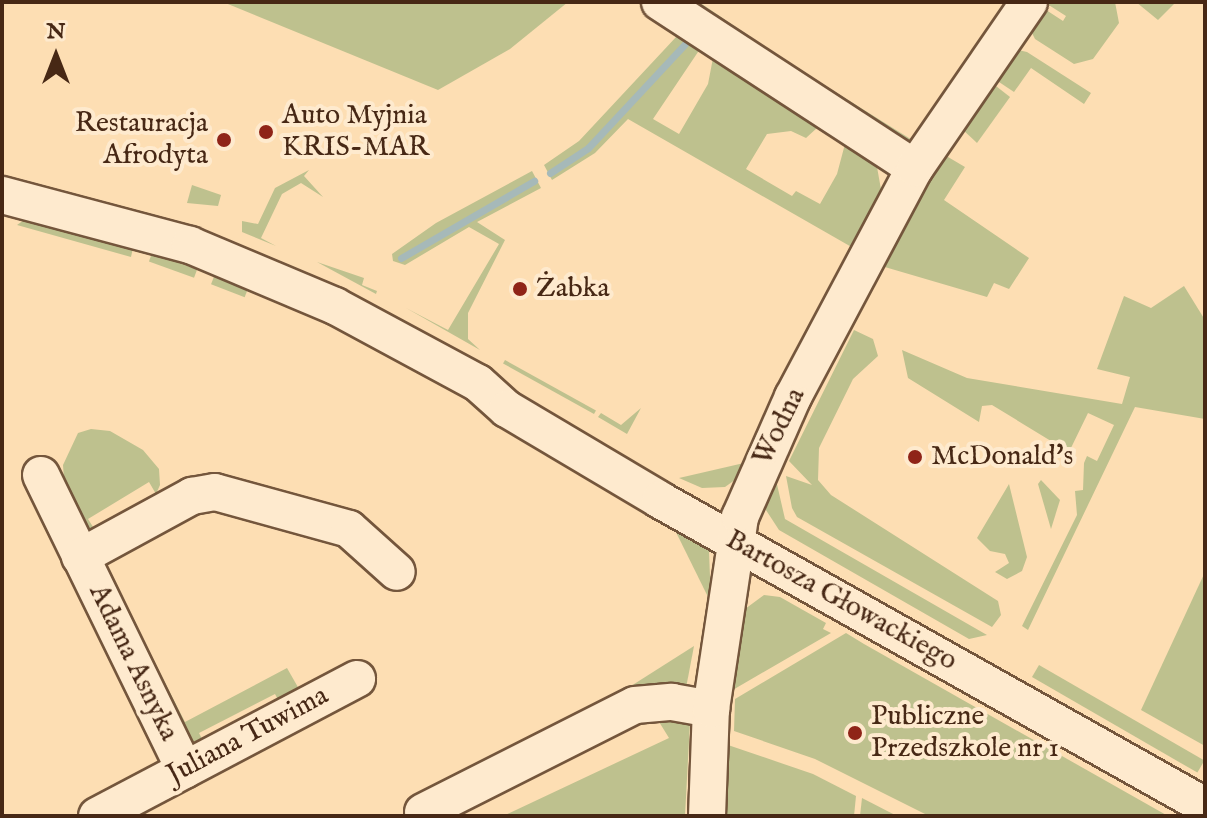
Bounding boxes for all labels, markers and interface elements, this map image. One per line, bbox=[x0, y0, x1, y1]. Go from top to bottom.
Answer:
north arrow bbox=[16, 16, 96, 96]
text: N bbox=[46, 18, 66, 46]
place label: Auto Myjnia KRIS-MAR bbox=[282, 99, 429, 165]
place label: Restauracja Afrodyta bbox=[75, 107, 208, 173]
marker: Auto Myjnia KRIS-MAR bbox=[257, 123, 275, 141]
marker: Restauracja Afrodyta bbox=[215, 131, 233, 149]
place label: Żabka bbox=[536, 272, 610, 306]
marker: Żabka bbox=[511, 280, 529, 298]
street label: Wodna bbox=[747, 383, 813, 471]
place label: McDonald's bbox=[931, 440, 1073, 474]
marker: McDonald's bbox=[906, 448, 924, 466]
street label: Bartosza Głowackiego bbox=[720, 524, 962, 678]
street label: Adama Asnyka bbox=[81, 579, 185, 747]
street label: Juliana Tuwima bbox=[162, 679, 334, 793]
place label: Publiczne Przedszkole nr 1 bbox=[871, 700, 1059, 766]
marker: Publiczne Przedszkole nr 1 bbox=[846, 724, 864, 742]

